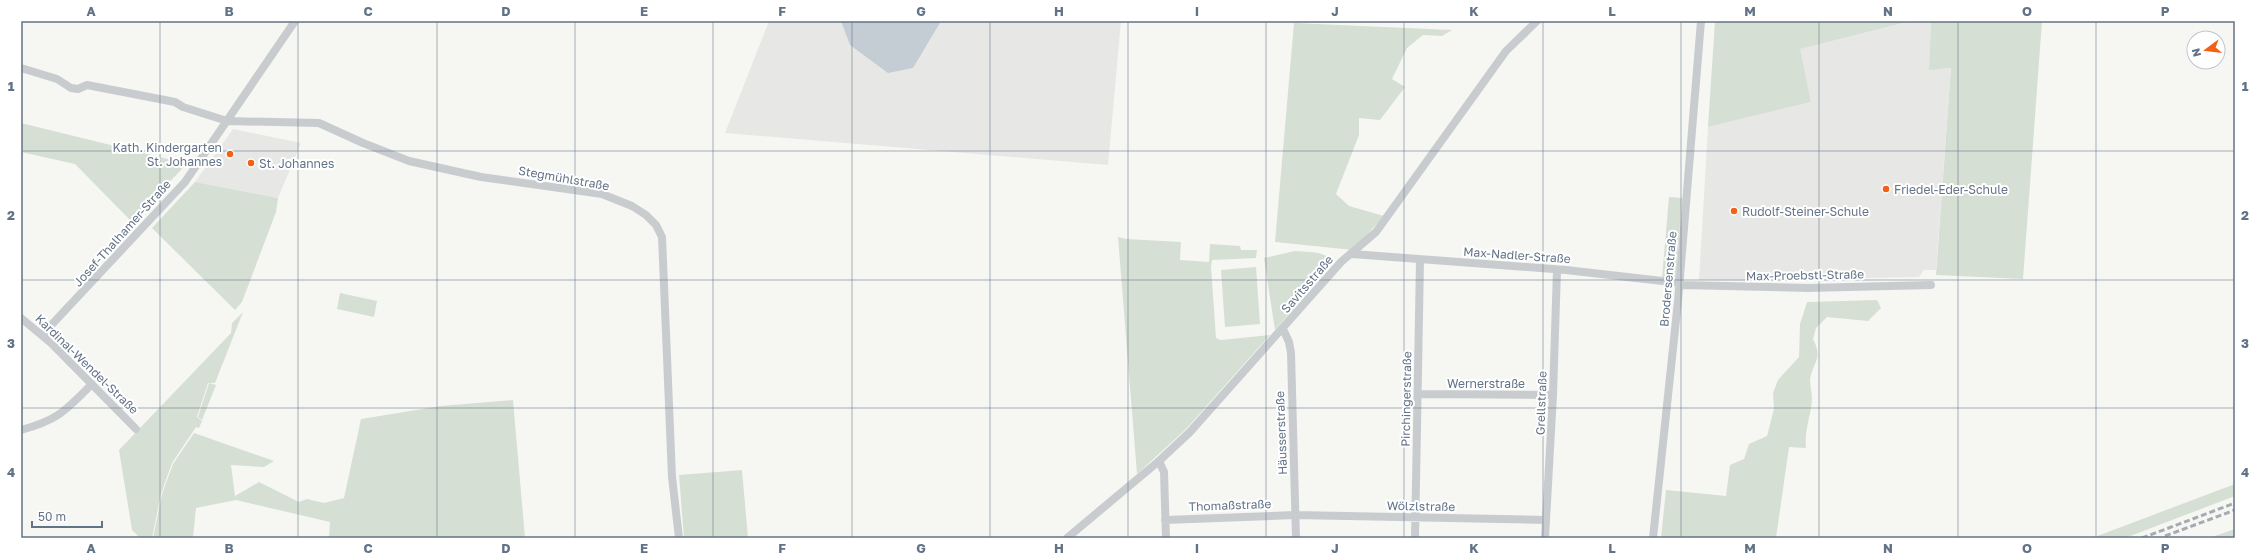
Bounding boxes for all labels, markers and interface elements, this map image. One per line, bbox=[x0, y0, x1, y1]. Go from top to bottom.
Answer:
text: A bbox=[86, 3, 96, 19]
text: B bbox=[224, 3, 234, 19]
text: C bbox=[363, 3, 373, 19]
text: D bbox=[501, 3, 511, 19]
text: E bbox=[640, 3, 648, 19]
text: F bbox=[778, 3, 786, 19]
text: G bbox=[916, 3, 926, 19]
text: H bbox=[1054, 3, 1064, 19]
text: I bbox=[1195, 3, 1199, 19]
text: J bbox=[1331, 3, 1339, 19]
text: K bbox=[1469, 3, 1479, 19]
text: L bbox=[1608, 3, 1616, 19]
text: M bbox=[1744, 3, 1756, 19]
text: N bbox=[1883, 3, 1893, 19]
text: O bbox=[2022, 3, 2032, 19]
text: P bbox=[2161, 3, 2170, 19]
north arrow bbox=[2186, 30, 2226, 70]
text: N bbox=[2188, 47, 2203, 58]
text: 1 bbox=[8, 78, 15, 94]
text: 1 bbox=[2242, 78, 2249, 94]
place label: Kath. Kindergarten St. Johannes bbox=[112, 140, 222, 169]
marker: Kath. Kindergarten St. Johannes bbox=[225, 149, 235, 159]
place label: St. Johannes bbox=[259, 156, 334, 171]
marker: St. Johannes bbox=[246, 158, 256, 168]
street label: Stegmühlstraße bbox=[517, 163, 611, 193]
street label: Josef-Thalhamer-Straße bbox=[70, 176, 174, 290]
place label: Friedel-Eder-Schule bbox=[1894, 182, 2008, 197]
marker: Friedel-Eder-Schule bbox=[1881, 184, 1891, 194]
place label: Rudolf-Steiner-Schule bbox=[1742, 204, 1869, 219]
marker: Rudolf-Steiner-Schule bbox=[1729, 206, 1739, 216]
text: 2 bbox=[7, 207, 15, 223]
text: 2 bbox=[2241, 207, 2249, 223]
street label: Brodersenstraße bbox=[1656, 231, 1680, 327]
street label: Max-Nadler-Straße bbox=[1463, 244, 1571, 266]
street label: Savitsstraße bbox=[1278, 252, 1336, 316]
street label: Max-Proebstl-Straße bbox=[1746, 266, 1864, 284]
street label: Kardinal-Wendel-Straße bbox=[32, 311, 142, 417]
text: 3 bbox=[7, 335, 15, 351]
text: 3 bbox=[2241, 335, 2249, 351]
street label: Pirchingerstraße bbox=[1398, 351, 1414, 447]
street label: Grellstraße bbox=[1532, 371, 1550, 435]
street label: Wernerstraße bbox=[1447, 376, 1525, 391]
street label: Häusserstraße bbox=[1272, 391, 1290, 475]
text: 4 bbox=[7, 464, 15, 480]
text: 4 bbox=[2241, 464, 2249, 480]
street label: Thomaßstraße bbox=[1188, 496, 1272, 514]
street label: Wölzlstraße bbox=[1387, 498, 1455, 514]
scale bar bbox=[32, 503, 102, 529]
text: 50 m bbox=[38, 509, 66, 524]
text: A bbox=[86, 540, 96, 556]
text: B bbox=[224, 540, 234, 556]
text: C bbox=[363, 540, 373, 556]
text: D bbox=[501, 540, 511, 556]
text: E bbox=[640, 540, 648, 556]
text: F bbox=[778, 540, 786, 556]
text: G bbox=[916, 540, 926, 556]
text: H bbox=[1054, 540, 1064, 556]
text: I bbox=[1195, 540, 1199, 556]
text: J bbox=[1331, 540, 1339, 556]
text: K bbox=[1469, 540, 1479, 556]
text: L bbox=[1608, 540, 1616, 556]
text: M bbox=[1744, 540, 1756, 556]
text: N bbox=[1883, 540, 1893, 556]
text: O bbox=[2022, 540, 2032, 556]
text: P bbox=[2161, 540, 2170, 556]

